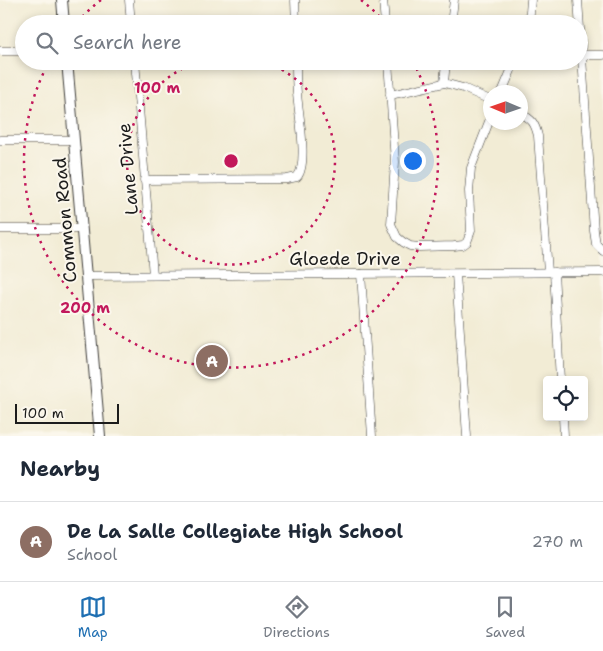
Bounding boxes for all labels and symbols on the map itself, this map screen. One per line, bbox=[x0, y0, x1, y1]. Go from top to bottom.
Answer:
text: 100 m bbox=[134, 78, 180, 98]
north arrow bbox=[483, 85, 528, 130]
street label: Lane Drive bbox=[112, 122, 144, 216]
your location bbox=[400, 148, 426, 174]
centre of rings bbox=[222, 152, 240, 170]
street label: Common Road bbox=[48, 156, 82, 284]
street label: Gloede Drive bbox=[289, 247, 401, 271]
text: 200 m bbox=[60, 298, 110, 318]
pin: A bbox=[196, 342, 228, 380]
scale bar bbox=[15, 401, 119, 424]

